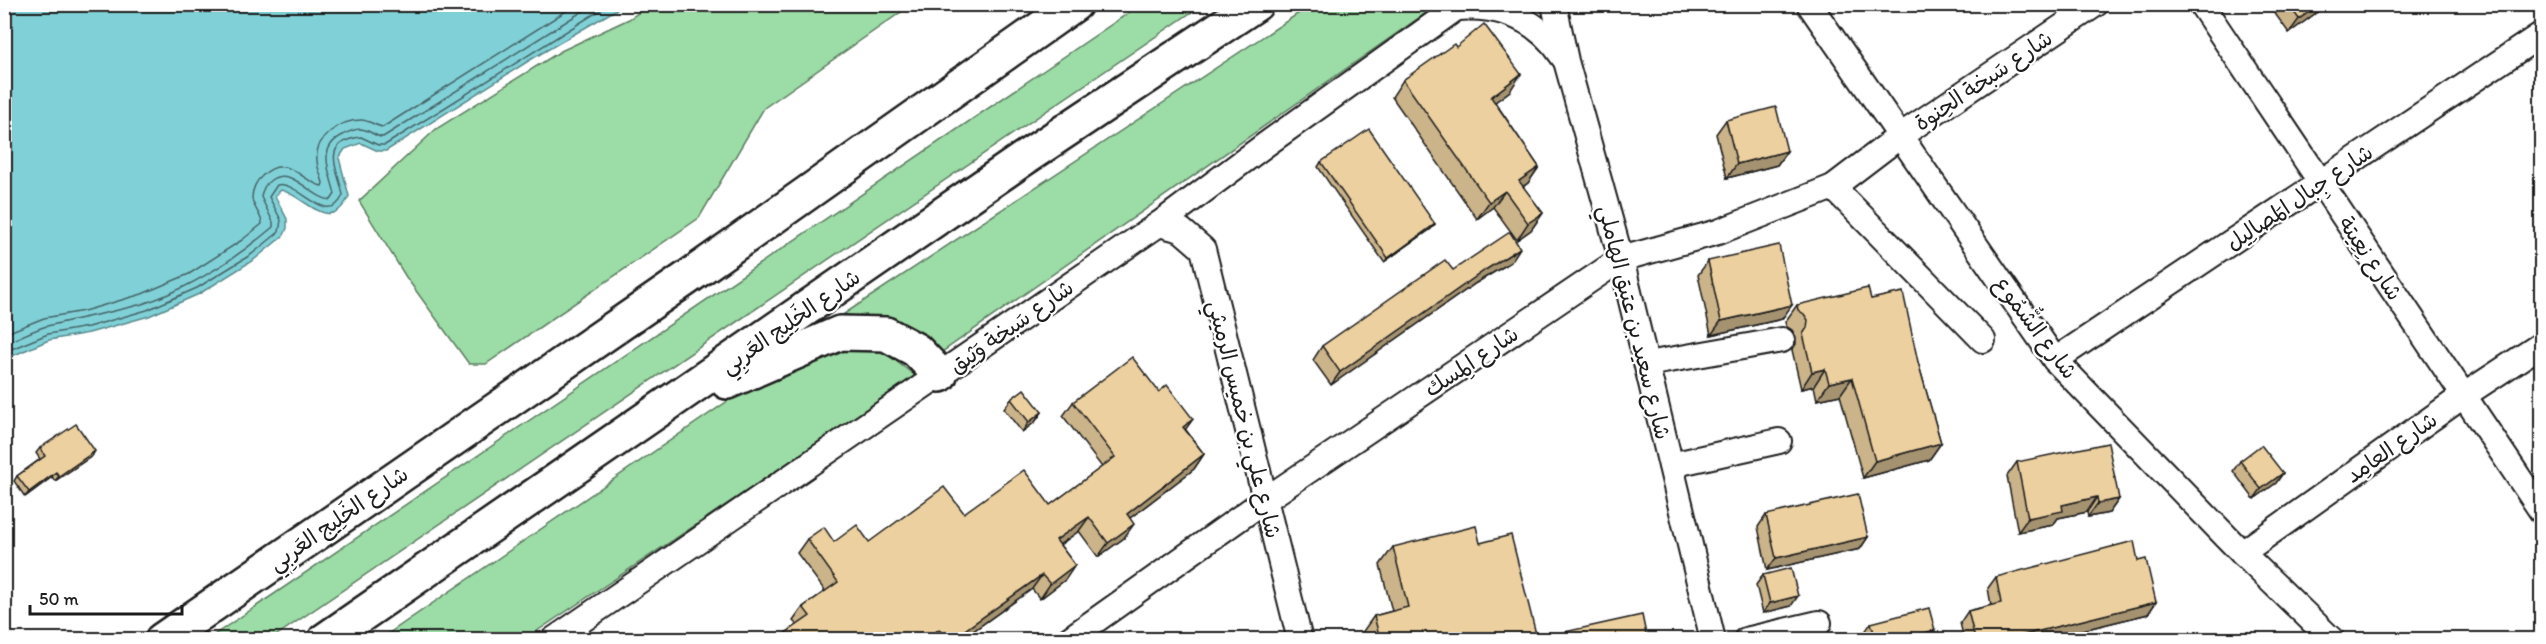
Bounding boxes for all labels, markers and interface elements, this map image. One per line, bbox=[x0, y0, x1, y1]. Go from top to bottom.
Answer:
street label: شارع سَبخة الحِنوة bbox=[1909, 24, 2059, 138]
street label: شارع جِبال المَصالِيل bbox=[2221, 138, 2380, 260]
street label: شارع سعيد بن عتيق الهاملي bbox=[1586, 202, 1677, 444]
street label: شارع نِعِيتة bbox=[2331, 211, 2408, 307]
street label: شارع الخَلِيج العَربِي bbox=[715, 263, 869, 384]
street label: شارع الشُّمُوع bbox=[1986, 267, 2087, 385]
street label: شارع سَبخة وَثِيق bbox=[944, 274, 1080, 381]
street label: شارع علي بن خميس الرميثي bbox=[1196, 297, 1287, 542]
street label: شارع المِسك bbox=[1419, 320, 1525, 405]
street label: شارع العامِد bbox=[2340, 406, 2443, 490]
street label: شارع الخَلِيج العَربِي bbox=[263, 460, 417, 581]
scale bar bbox=[30, 578, 182, 616]
text: 50 m bbox=[39, 588, 79, 610]

